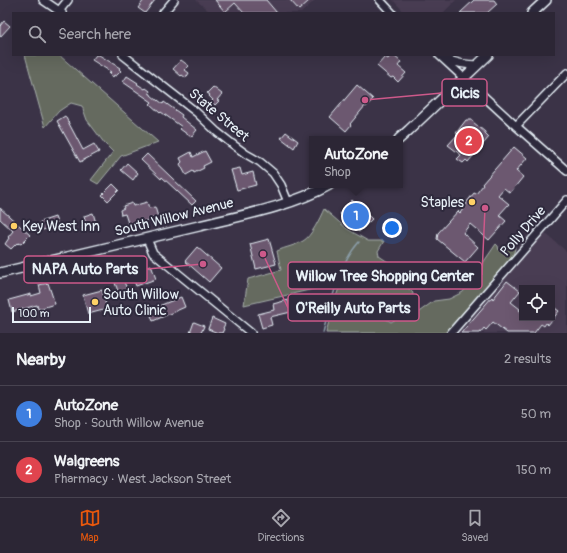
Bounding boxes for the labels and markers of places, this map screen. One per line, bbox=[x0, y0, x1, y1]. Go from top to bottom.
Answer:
callout: Cicis bbox=[442, 79, 487, 106]
pin: 2 bbox=[456, 126, 482, 156]
place label: Staples bbox=[421, 194, 465, 211]
marker: Staples bbox=[467, 197, 477, 207]
pin: 1 bbox=[343, 201, 369, 231]
place label: Key West Inn bbox=[22, 218, 100, 235]
marker: Key West Inn bbox=[9, 221, 19, 231]
callout: NAPA Auto Parts bbox=[24, 256, 147, 283]
callout: Willow Tree Shopping Center bbox=[288, 262, 482, 289]
place label: South Willow Auto Clinic bbox=[103, 286, 179, 319]
callout: O'Reilly Auto Parts bbox=[288, 294, 419, 321]
marker: South Willow Auto Clinic bbox=[90, 297, 100, 307]

